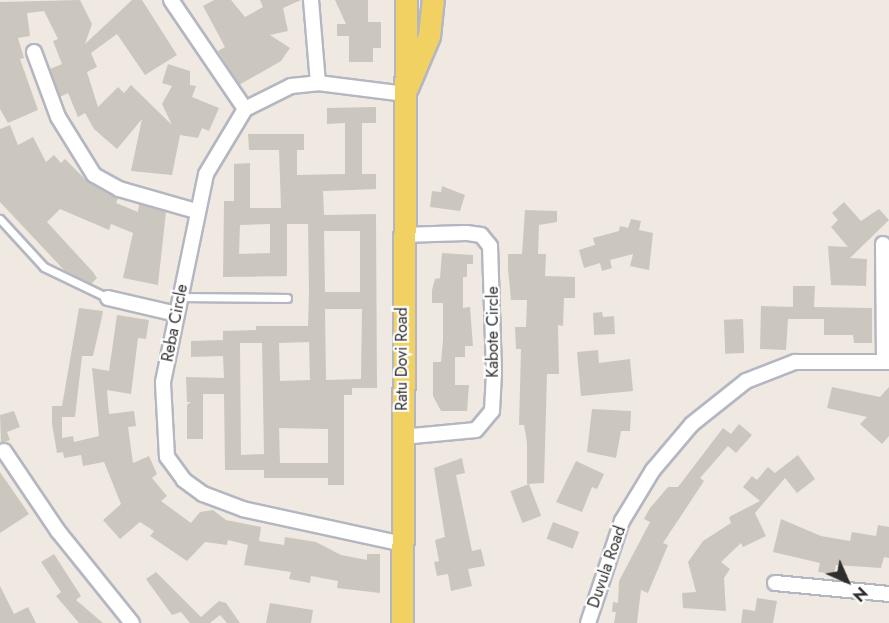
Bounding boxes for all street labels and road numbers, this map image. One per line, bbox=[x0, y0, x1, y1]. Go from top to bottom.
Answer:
street label: Reba Circle bbox=[158, 283, 192, 363]
street label: Kabote Circle bbox=[483, 286, 503, 378]
street label: Ratu Dovi Road bbox=[392, 307, 412, 411]
street label: Duvula Road bbox=[584, 523, 630, 611]

